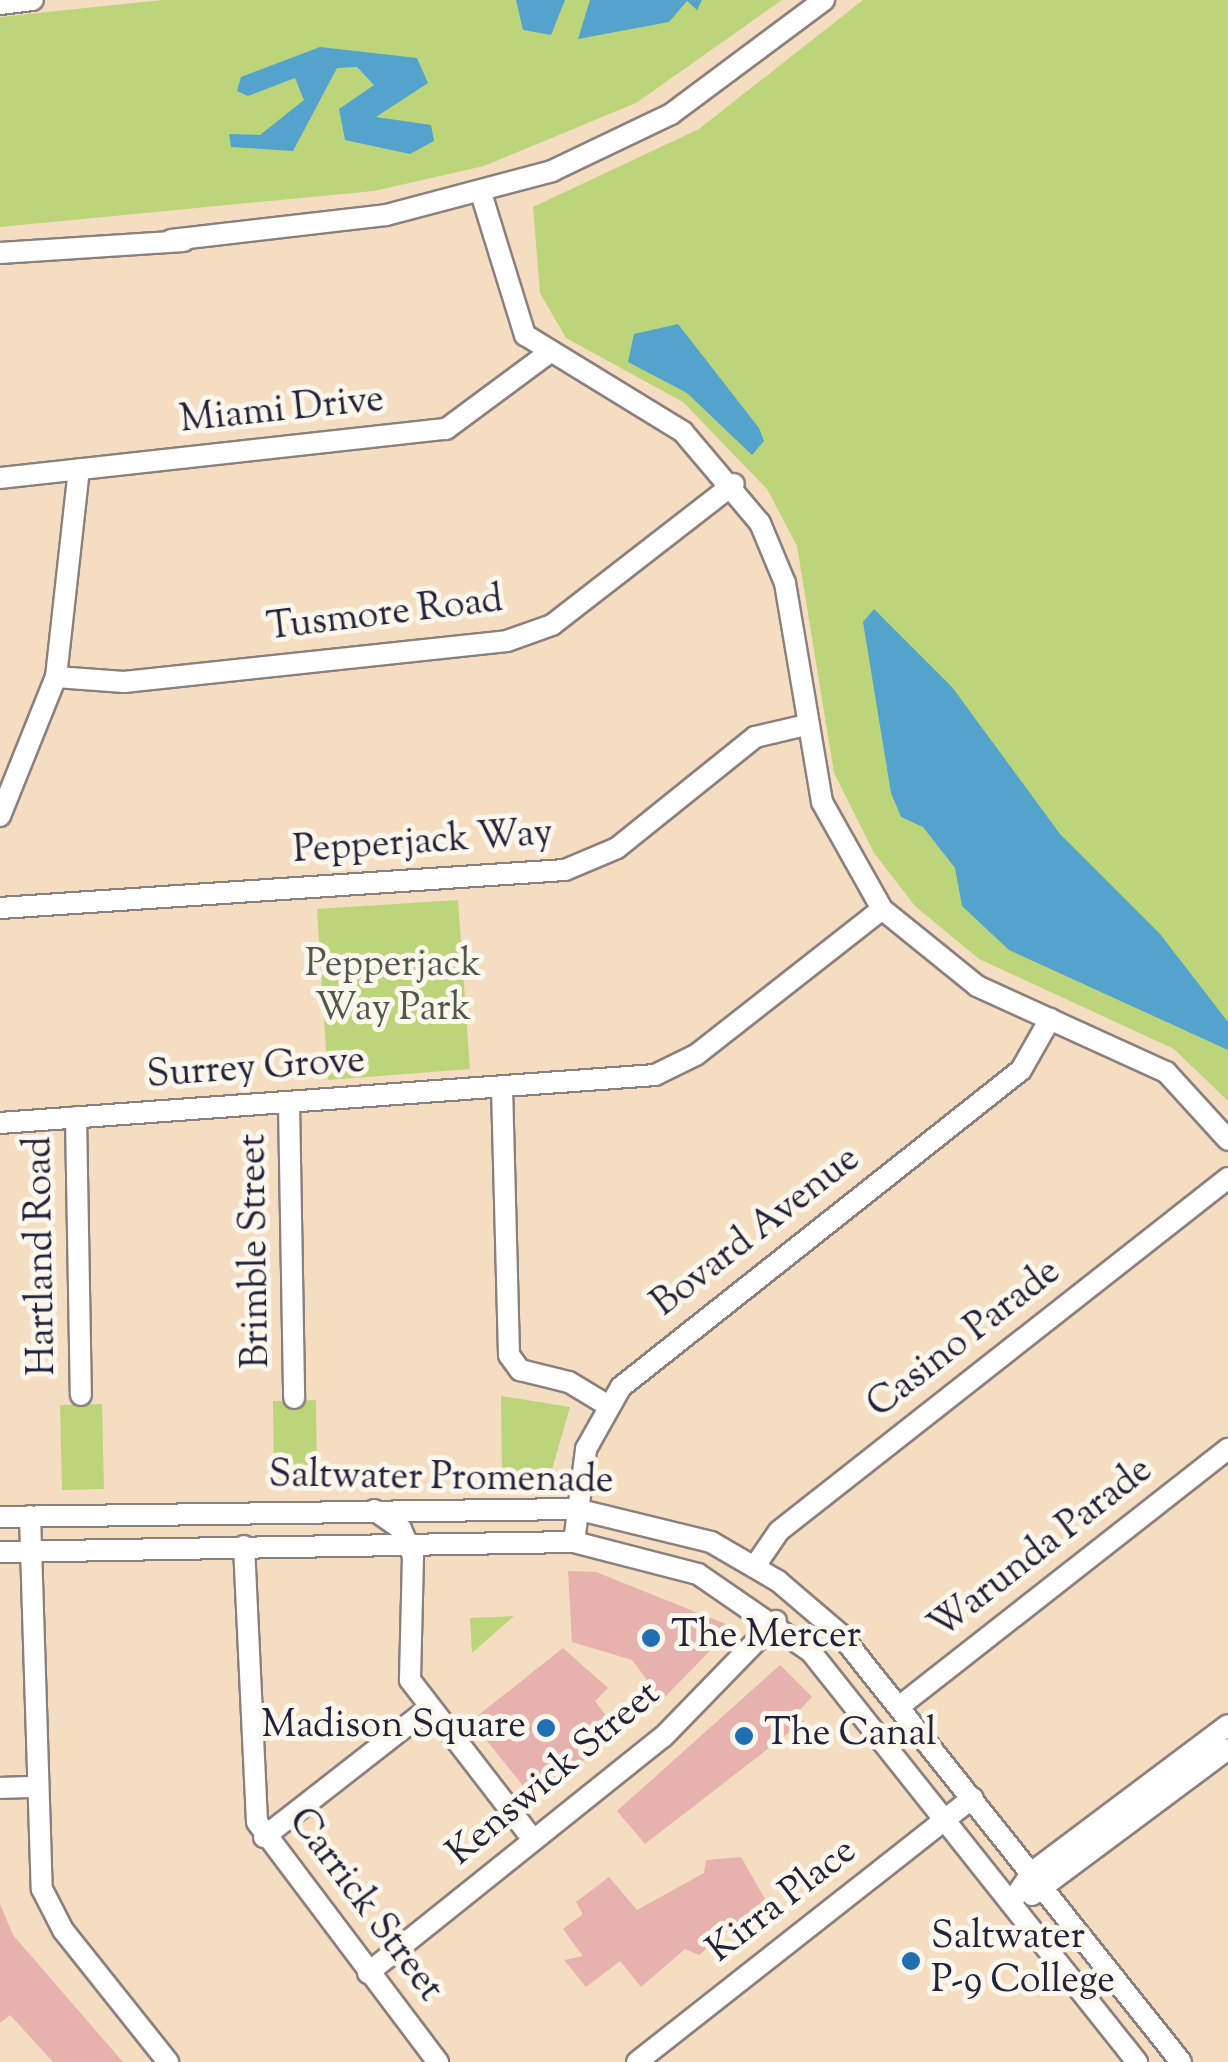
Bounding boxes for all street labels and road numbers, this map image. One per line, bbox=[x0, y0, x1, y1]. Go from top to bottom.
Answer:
street label: Miami Drive bbox=[178, 379, 386, 445]
street label: Tusmore Road bbox=[264, 579, 506, 653]
street label: Pepperjack Way bbox=[292, 812, 554, 876]
street label: Surrey Grove bbox=[145, 1040, 367, 1100]
street label: Brimble Street bbox=[232, 1133, 282, 1369]
street label: Hartland Road bbox=[18, 1136, 68, 1376]
street label: Bovard Avenue bbox=[644, 1138, 870, 1328]
street label: Casino Parade bbox=[859, 1251, 1071, 1429]
street label: Warunda Parade bbox=[922, 1449, 1162, 1651]
street label: Saltwater Promenade bbox=[268, 1454, 614, 1506]
street label: Kenswick Street bbox=[439, 1673, 671, 1877]
street label: Carrick Street bbox=[277, 1800, 451, 2012]
street label: Kirra Place bbox=[700, 1830, 866, 1974]

